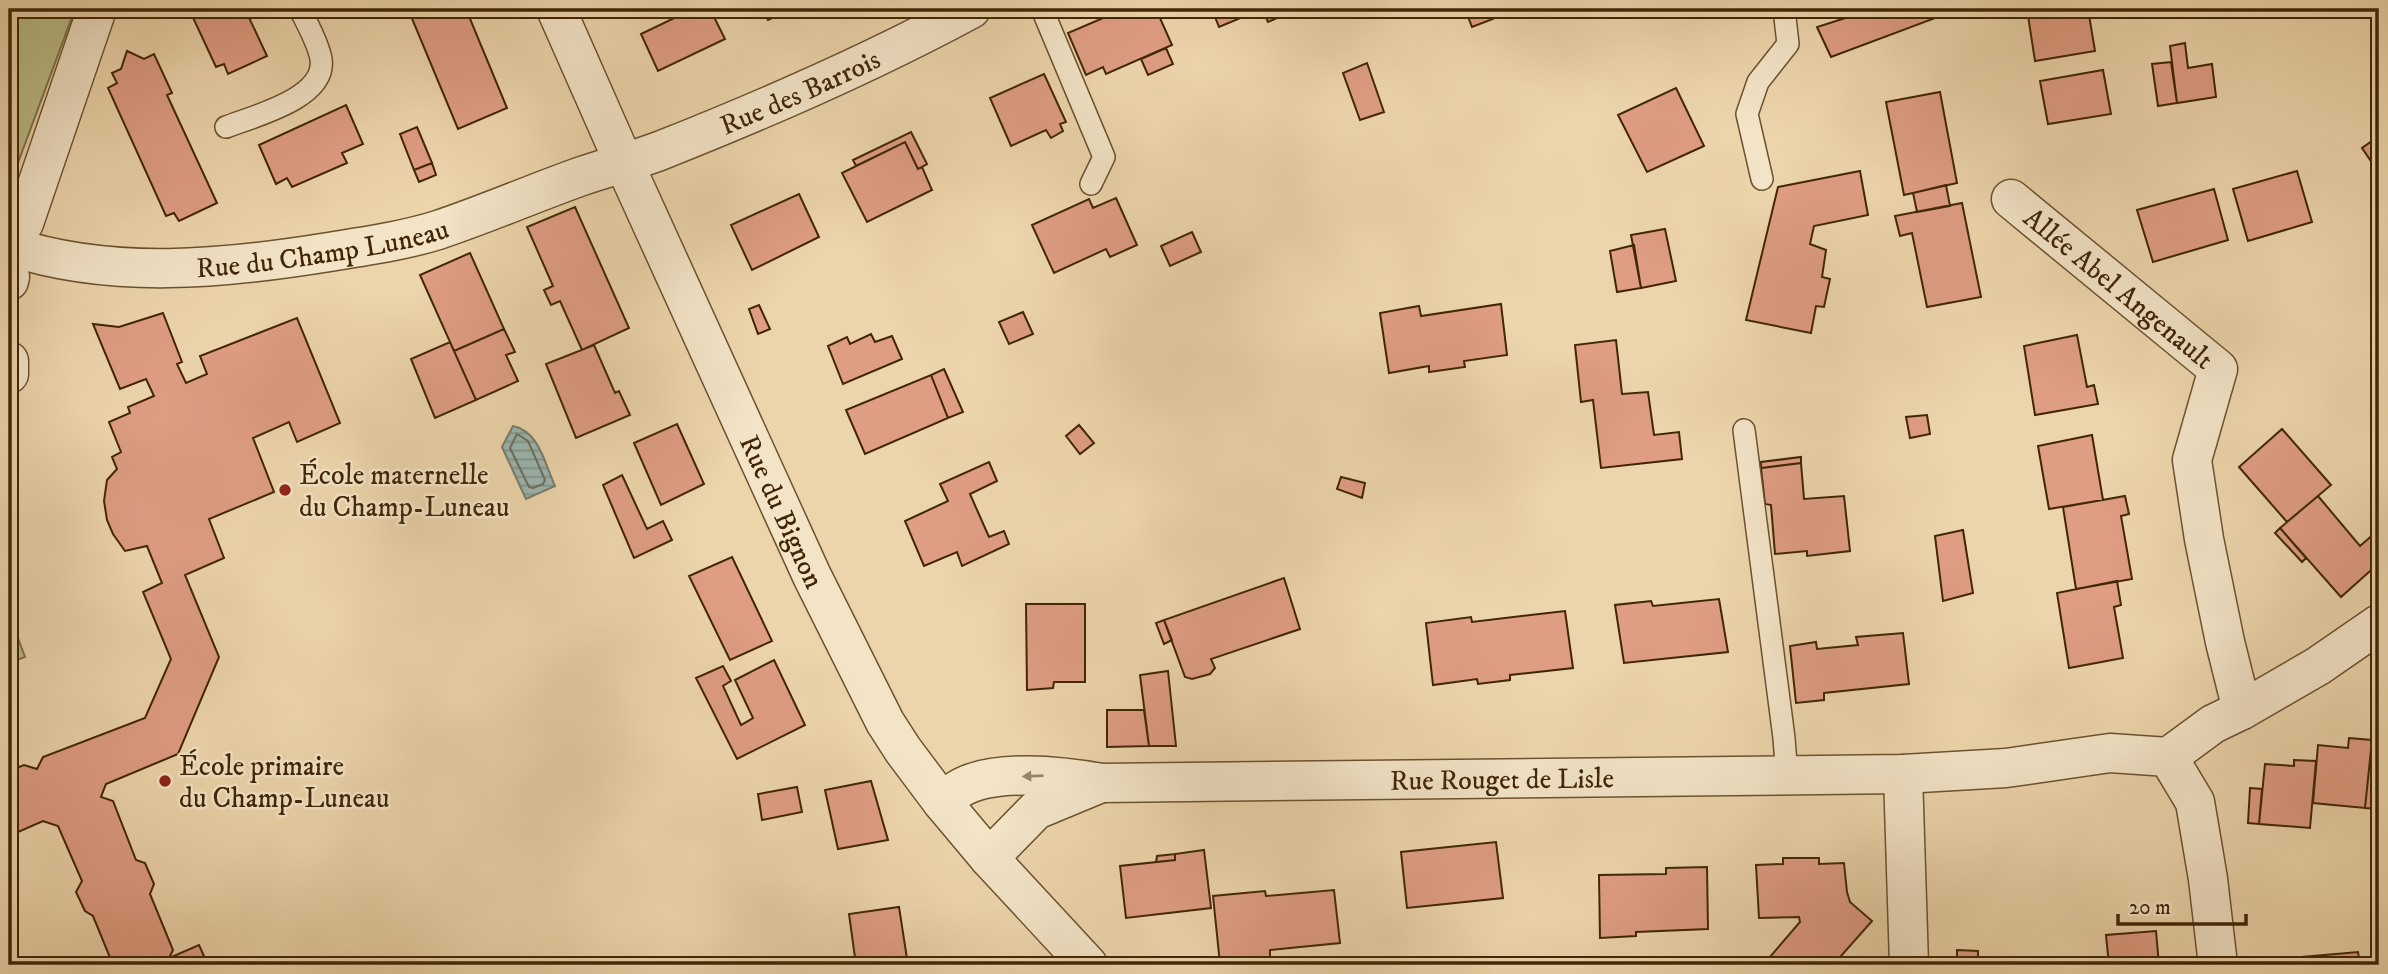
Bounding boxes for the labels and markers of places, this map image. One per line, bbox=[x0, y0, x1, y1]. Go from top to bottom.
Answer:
place label: École maternelle du Champ-Luneau bbox=[299, 458, 509, 525]
marker: École maternelle du Champ-Luneau bbox=[277, 482, 293, 498]
place label: École primaire du Champ-Luneau bbox=[179, 749, 389, 816]
marker: École primaire du Champ-Luneau bbox=[157, 773, 173, 789]

